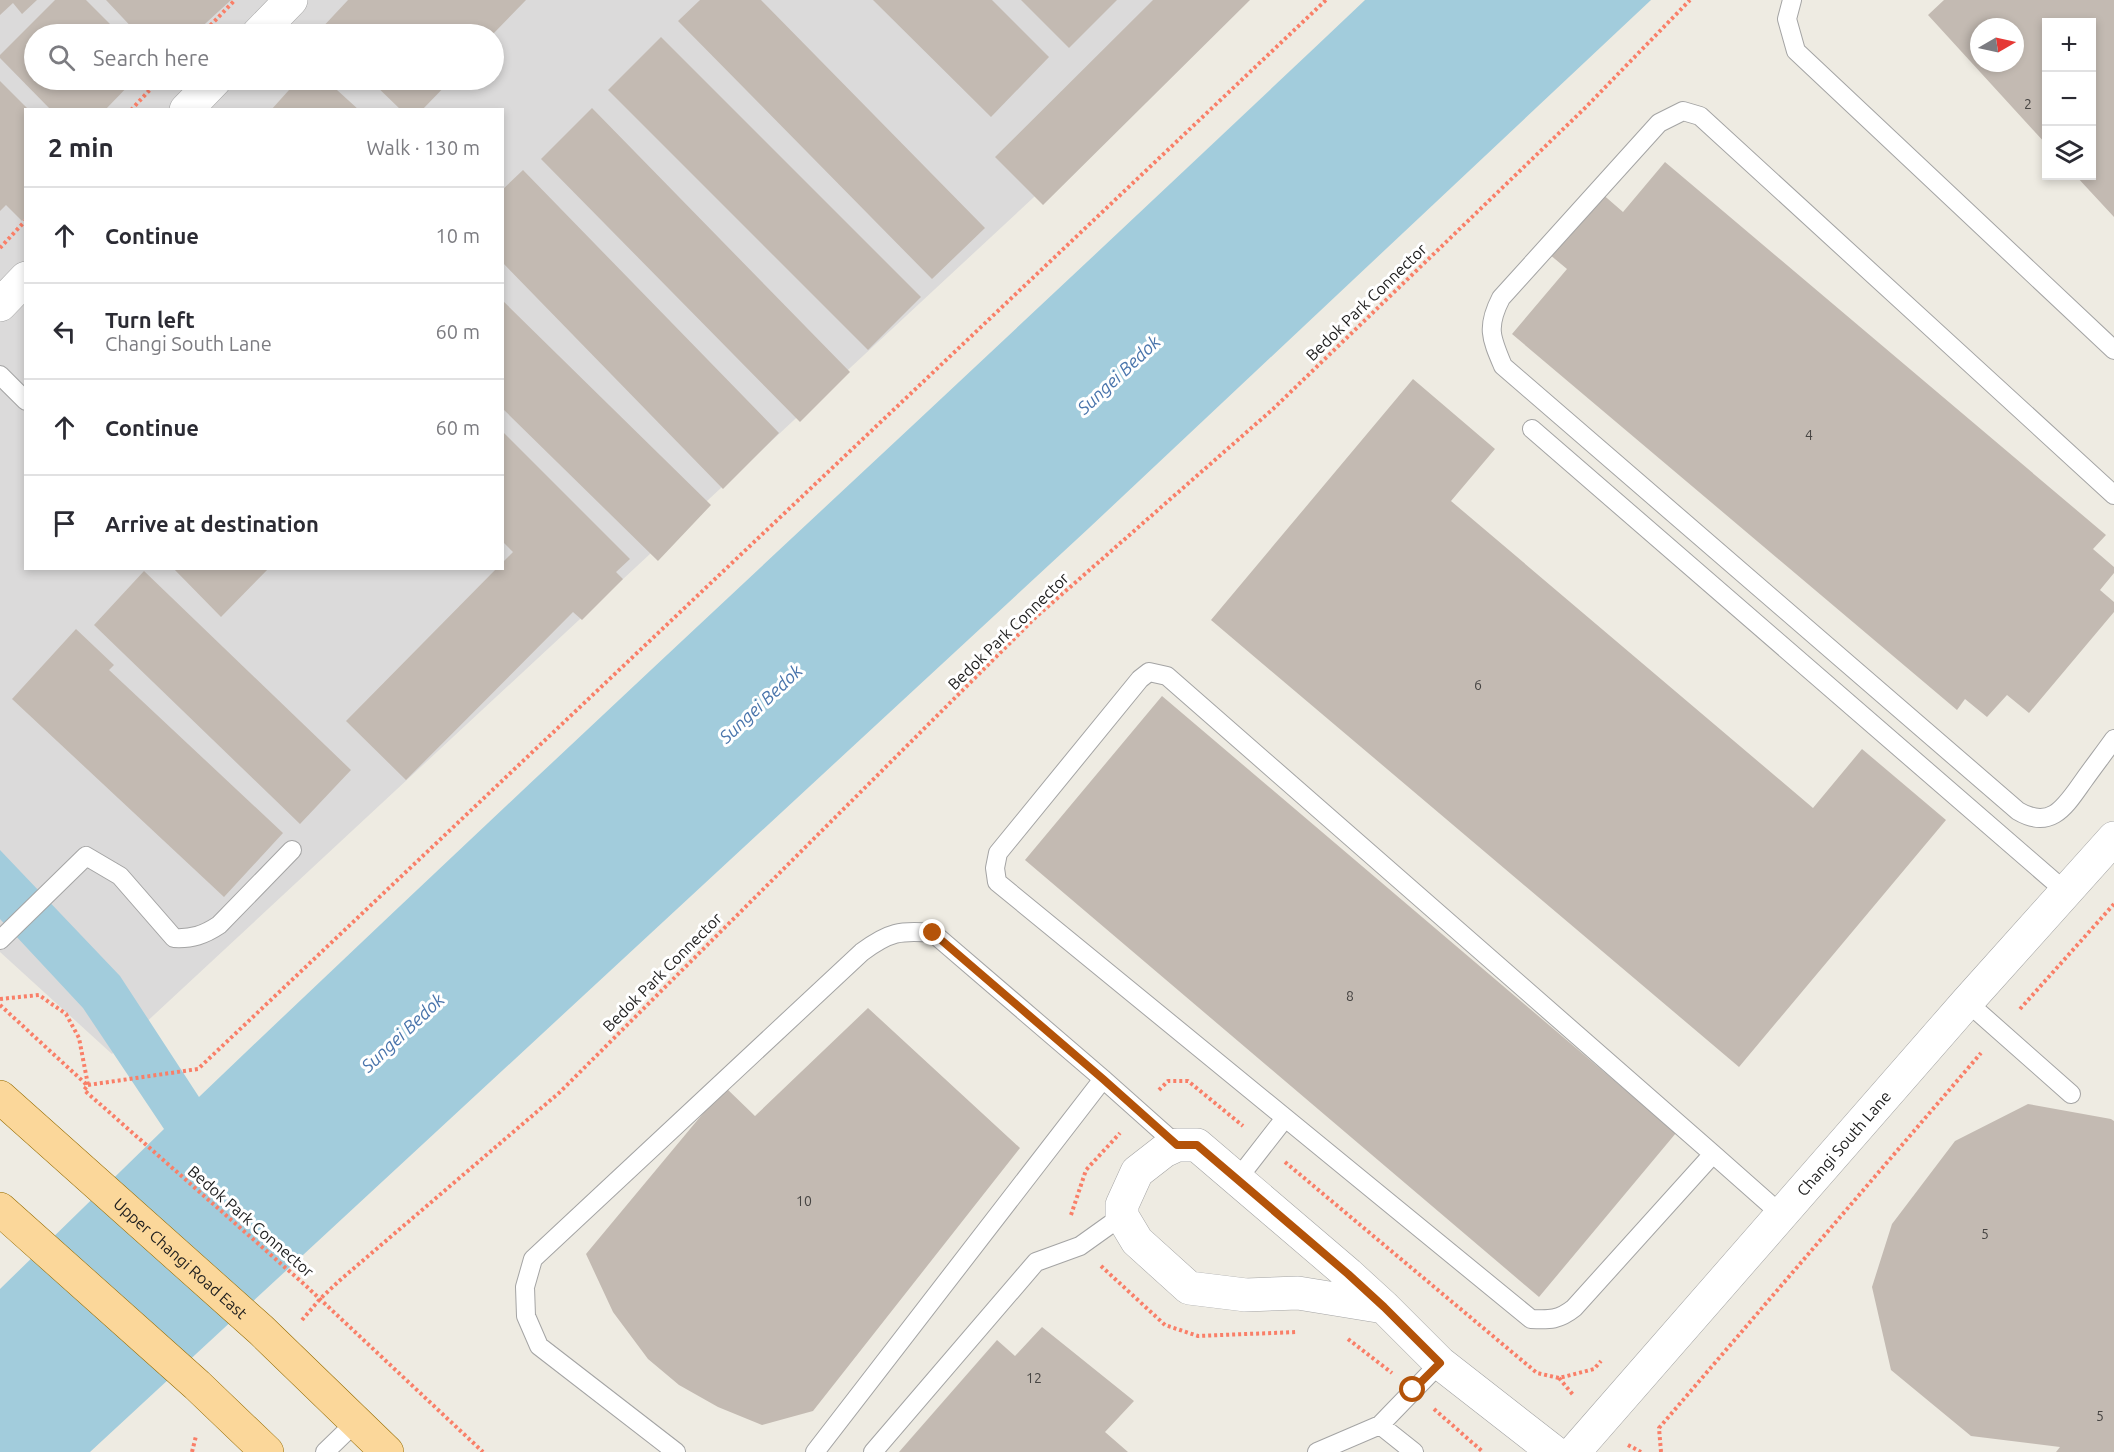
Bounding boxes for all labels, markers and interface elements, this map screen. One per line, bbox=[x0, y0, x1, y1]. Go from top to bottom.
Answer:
north arrow bbox=[1970, 18, 2024, 72]
map controls bbox=[2042, 18, 2096, 180]
button: + bbox=[2042, 18, 2096, 72]
search box bbox=[24, 24, 504, 90]
icon: search bbox=[45, 41, 78, 74]
text: Search here bbox=[93, 45, 209, 70]
button: − bbox=[2042, 72, 2096, 126]
house number: 2 bbox=[2024, 96, 2032, 112]
button: layers bbox=[2042, 126, 2096, 180]
text: 2 min bbox=[48, 133, 114, 162]
text: Walk · 130 m bbox=[367, 136, 480, 159]
icon: ahead bbox=[48, 219, 81, 252]
text: Continue bbox=[105, 223, 199, 248]
text: 10 m bbox=[436, 224, 480, 247]
street label: Bedok Park Connector bbox=[1302, 240, 1430, 364]
text: Turn left bbox=[105, 307, 195, 332]
icon: left bbox=[48, 315, 81, 348]
text: 60 m bbox=[436, 320, 480, 343]
water label: Sungei Bedok bbox=[1072, 330, 1164, 418]
text: Changi South Lane bbox=[105, 332, 272, 355]
icon: ahead bbox=[48, 411, 81, 444]
text: Continue bbox=[105, 415, 199, 440]
text: 60 m bbox=[436, 416, 480, 439]
house number: 4 bbox=[1805, 427, 1813, 443]
icon: arrive bbox=[48, 507, 81, 540]
text: Arrive at destination bbox=[105, 511, 319, 536]
street label: Bedok Park Connector bbox=[944, 569, 1072, 693]
water label: Sungei Bedok bbox=[714, 659, 806, 747]
house number: 6 bbox=[1474, 677, 1482, 693]
street label: Bedok Park Connector bbox=[599, 909, 725, 1035]
route end bbox=[919, 919, 945, 945]
water label: Sungei Bedok bbox=[356, 988, 448, 1076]
house number: 8 bbox=[1346, 988, 1354, 1004]
street label: Changi South Lane bbox=[1793, 1087, 1894, 1199]
street label: Bedok Park Connector bbox=[185, 1162, 317, 1280]
house number: 10 bbox=[796, 1193, 812, 1209]
street label: Upper Changi Road East bbox=[110, 1194, 251, 1323]
house number: 5 bbox=[1981, 1226, 1989, 1242]
house number: 12 bbox=[1026, 1370, 1042, 1386]
route start bbox=[1399, 1376, 1425, 1402]
house number: 5 bbox=[2096, 1408, 2104, 1424]

